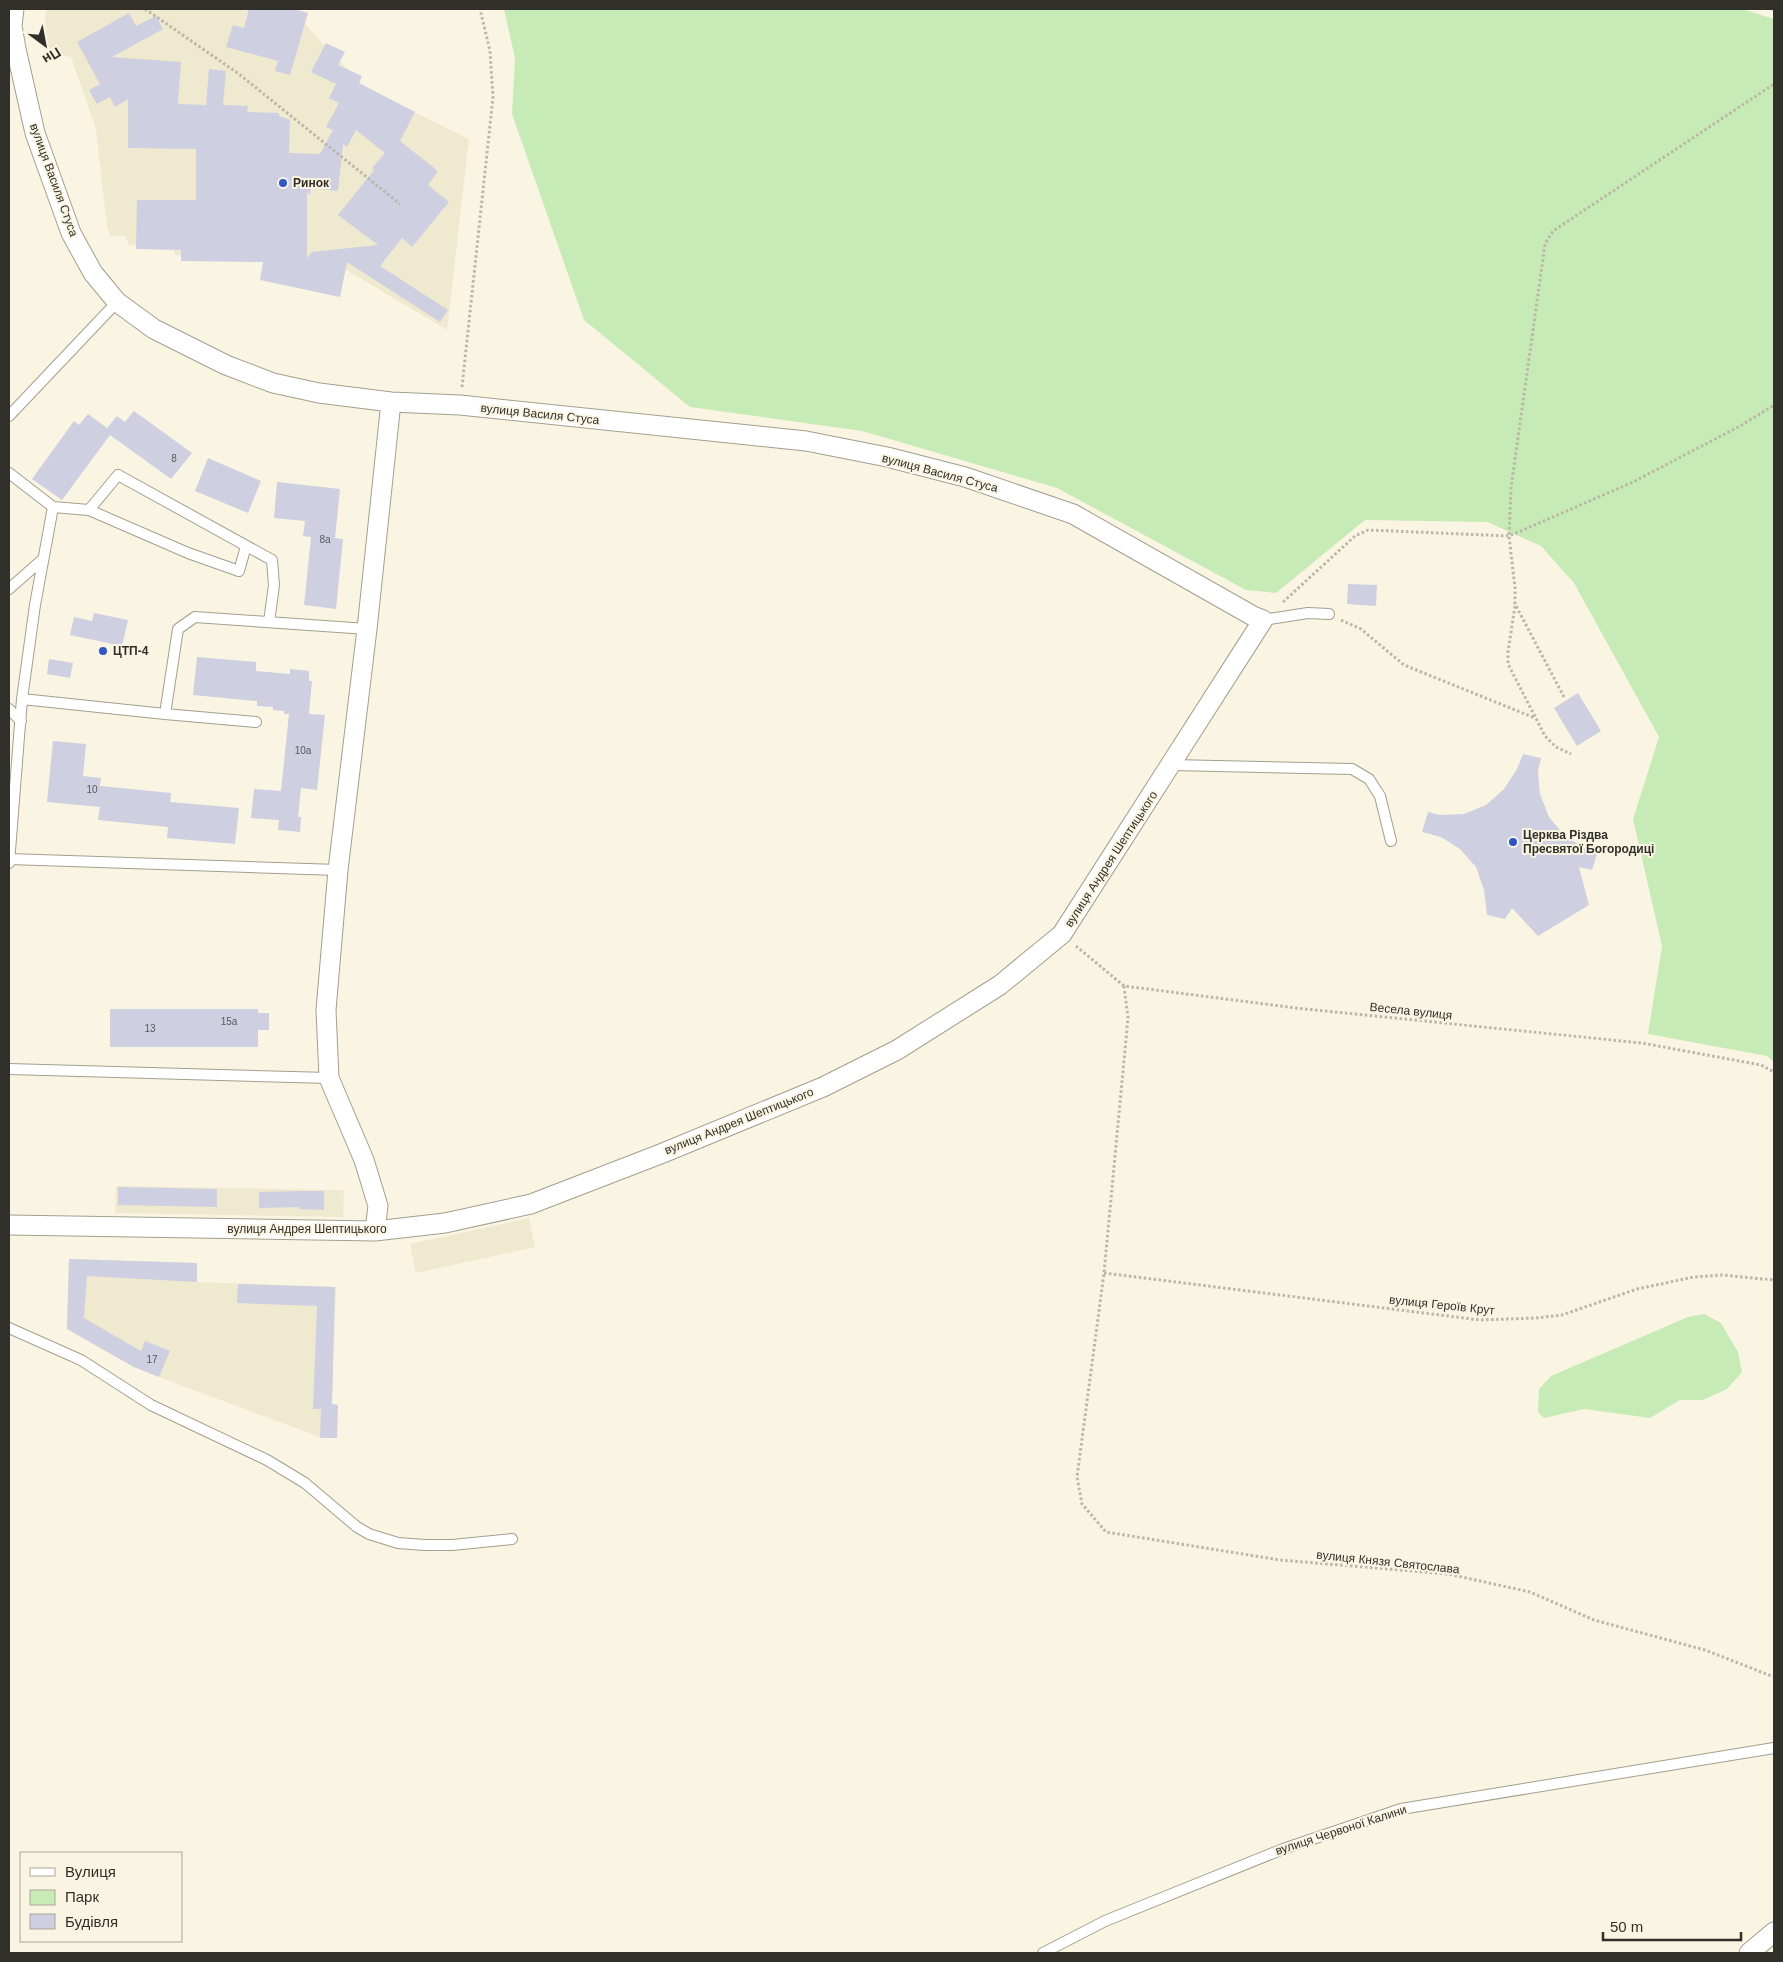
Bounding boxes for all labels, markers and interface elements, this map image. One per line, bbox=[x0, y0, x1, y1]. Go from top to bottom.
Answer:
north arrow bbox=[20, 20, 70, 70]
text: Пн bbox=[40, 44, 64, 68]
street label: вулиця Василя Стуса bbox=[27, 122, 81, 239]
place label: Ринок bbox=[293, 176, 330, 190]
marker: Ринок bbox=[277, 177, 289, 189]
street label: вулиця Василя Стуса bbox=[480, 401, 600, 427]
street label: вулиця Василя Стуса bbox=[881, 451, 1000, 495]
house number: 8 bbox=[171, 453, 177, 464]
house number: 8а bbox=[319, 534, 331, 545]
place label: ЦТП-4 bbox=[113, 644, 149, 658]
marker: ЦТП-4 bbox=[97, 645, 109, 657]
house number: 10а bbox=[295, 745, 312, 756]
house number: 10 bbox=[86, 784, 98, 795]
street label: вулиця Андрея Шептицького bbox=[1062, 788, 1160, 930]
place label: Церква Різдва Пресвятої Богородиці bbox=[1523, 828, 1654, 856]
marker: Церква Різдва Пресвятої Богородиці bbox=[1507, 836, 1519, 848]
street label: Весела вулиця bbox=[1369, 1000, 1453, 1022]
house number: 15а bbox=[221, 1016, 238, 1027]
house number: 13 bbox=[144, 1023, 156, 1034]
street label: вулиця Андрея Шептицького bbox=[662, 1085, 816, 1157]
street label: вулиця Андрея Шептицького bbox=[227, 1222, 387, 1236]
street label: вулиця Героїв Крут bbox=[1389, 1292, 1496, 1318]
house number: 17 bbox=[146, 1354, 158, 1365]
street label: вулиця Князя Святослава bbox=[1316, 1548, 1461, 1577]
street label: вулиця Червоної Калини bbox=[1274, 1802, 1408, 1858]
legend bbox=[20, 1852, 182, 1942]
text: Вулиця bbox=[65, 1863, 116, 1880]
text: Парк bbox=[65, 1888, 99, 1905]
scale bar bbox=[1603, 1910, 1740, 1942]
text: Будівля bbox=[65, 1913, 118, 1930]
text: 50 m bbox=[1610, 1918, 1643, 1935]

